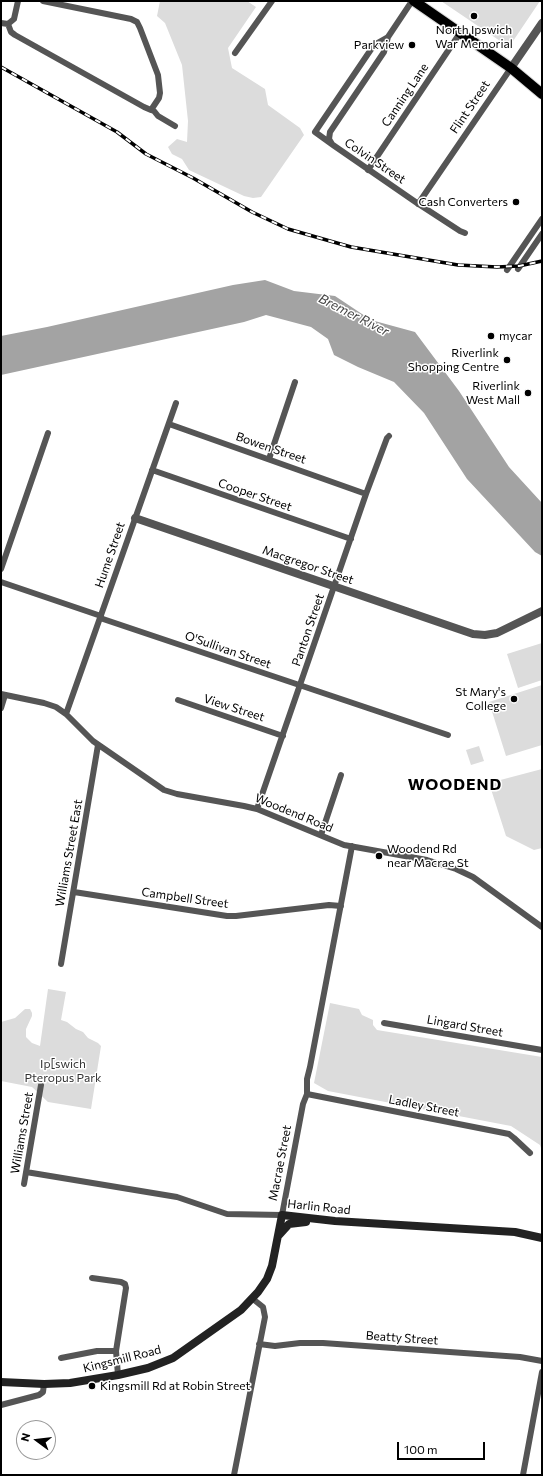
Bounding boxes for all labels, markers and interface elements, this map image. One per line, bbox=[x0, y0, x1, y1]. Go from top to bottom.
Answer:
marker: North Ipswich War Memorial bbox=[469, 11, 479, 21]
place label: North Ipswich War Memorial bbox=[435, 23, 513, 51]
place label: Parkview bbox=[354, 38, 404, 52]
marker: Parkview bbox=[407, 40, 417, 50]
street label: Canning Lane bbox=[379, 61, 431, 129]
street label: Flint Street bbox=[447, 78, 493, 136]
street label: Colvin Street bbox=[342, 135, 408, 187]
place label: Cash Converters bbox=[418, 195, 508, 209]
marker: Cash Converters bbox=[511, 197, 521, 207]
water label: Bremer River bbox=[316, 291, 392, 339]
place label: mycar bbox=[499, 329, 532, 343]
marker: mycar bbox=[486, 331, 496, 341]
place label: Riverlink Shopping Centre bbox=[408, 346, 499, 374]
marker: Riverlink Shopping Centre bbox=[502, 355, 512, 365]
place label: Riverlink West Mall bbox=[466, 379, 520, 407]
marker: Riverlink West Mall bbox=[523, 388, 533, 398]
street label: Bowen Street bbox=[234, 429, 308, 467]
street label: Cooper Street bbox=[216, 476, 294, 514]
street label: Hume Street bbox=[92, 520, 128, 590]
street label: Macgregor Street bbox=[260, 543, 356, 587]
street label: Panton Street bbox=[289, 592, 327, 668]
street label: O'Sullivan Street bbox=[183, 628, 273, 672]
place label: St Mary's College bbox=[455, 685, 506, 713]
street label: View Street bbox=[202, 691, 266, 725]
marker: St Mary's College bbox=[509, 694, 519, 704]
district label: WOODEND bbox=[408, 775, 502, 795]
street label: Woodend Road bbox=[253, 791, 335, 835]
street label: Williams Street East bbox=[52, 798, 86, 908]
place label: Woodend Rd near Macrae St bbox=[387, 842, 469, 870]
marker: Woodend Rd near Macrae St bbox=[374, 851, 384, 861]
street label: Campbell Street bbox=[141, 885, 229, 911]
street label: Lingard Street bbox=[426, 1012, 504, 1040]
park label: Ip[swich Pteropus Park bbox=[24, 1057, 102, 1085]
street label: Williams Street bbox=[8, 1091, 36, 1175]
street label: Ladley Street bbox=[387, 1092, 461, 1120]
street label: Macrae Street bbox=[266, 1124, 294, 1202]
street label: Harlin Road bbox=[287, 1197, 351, 1217]
street label: Beatty Street bbox=[365, 1328, 439, 1348]
street label: Kingsmill Road bbox=[81, 1342, 163, 1376]
place label: Kingsmill Rd at Robin Street bbox=[100, 1379, 250, 1393]
marker: Kingsmill Rd at Robin Street bbox=[87, 1381, 97, 1391]
north arrow bbox=[16, 1420, 56, 1460]
text: N bbox=[18, 1431, 32, 1443]
scale bar bbox=[399, 1434, 487, 1460]
text: 100 m bbox=[404, 1442, 438, 1456]

